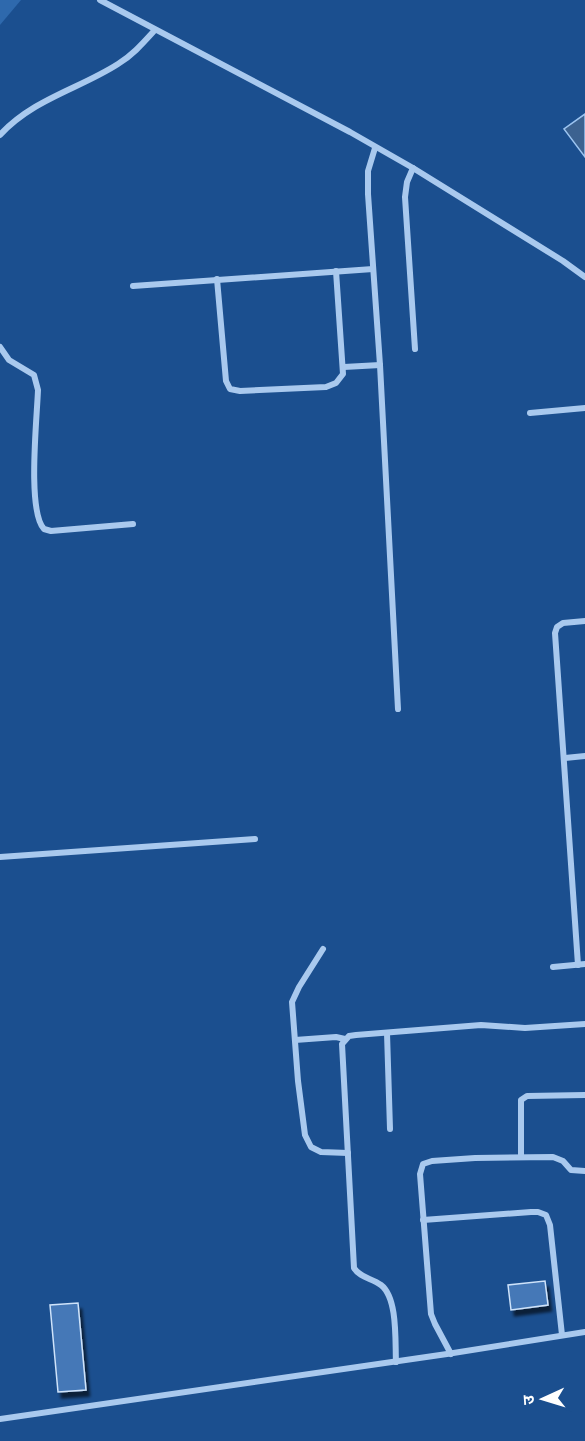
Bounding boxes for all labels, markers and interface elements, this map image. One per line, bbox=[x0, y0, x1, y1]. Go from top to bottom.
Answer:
north arrow bbox=[513, 1369, 573, 1429]
text: उ bbox=[518, 1394, 537, 1405]

